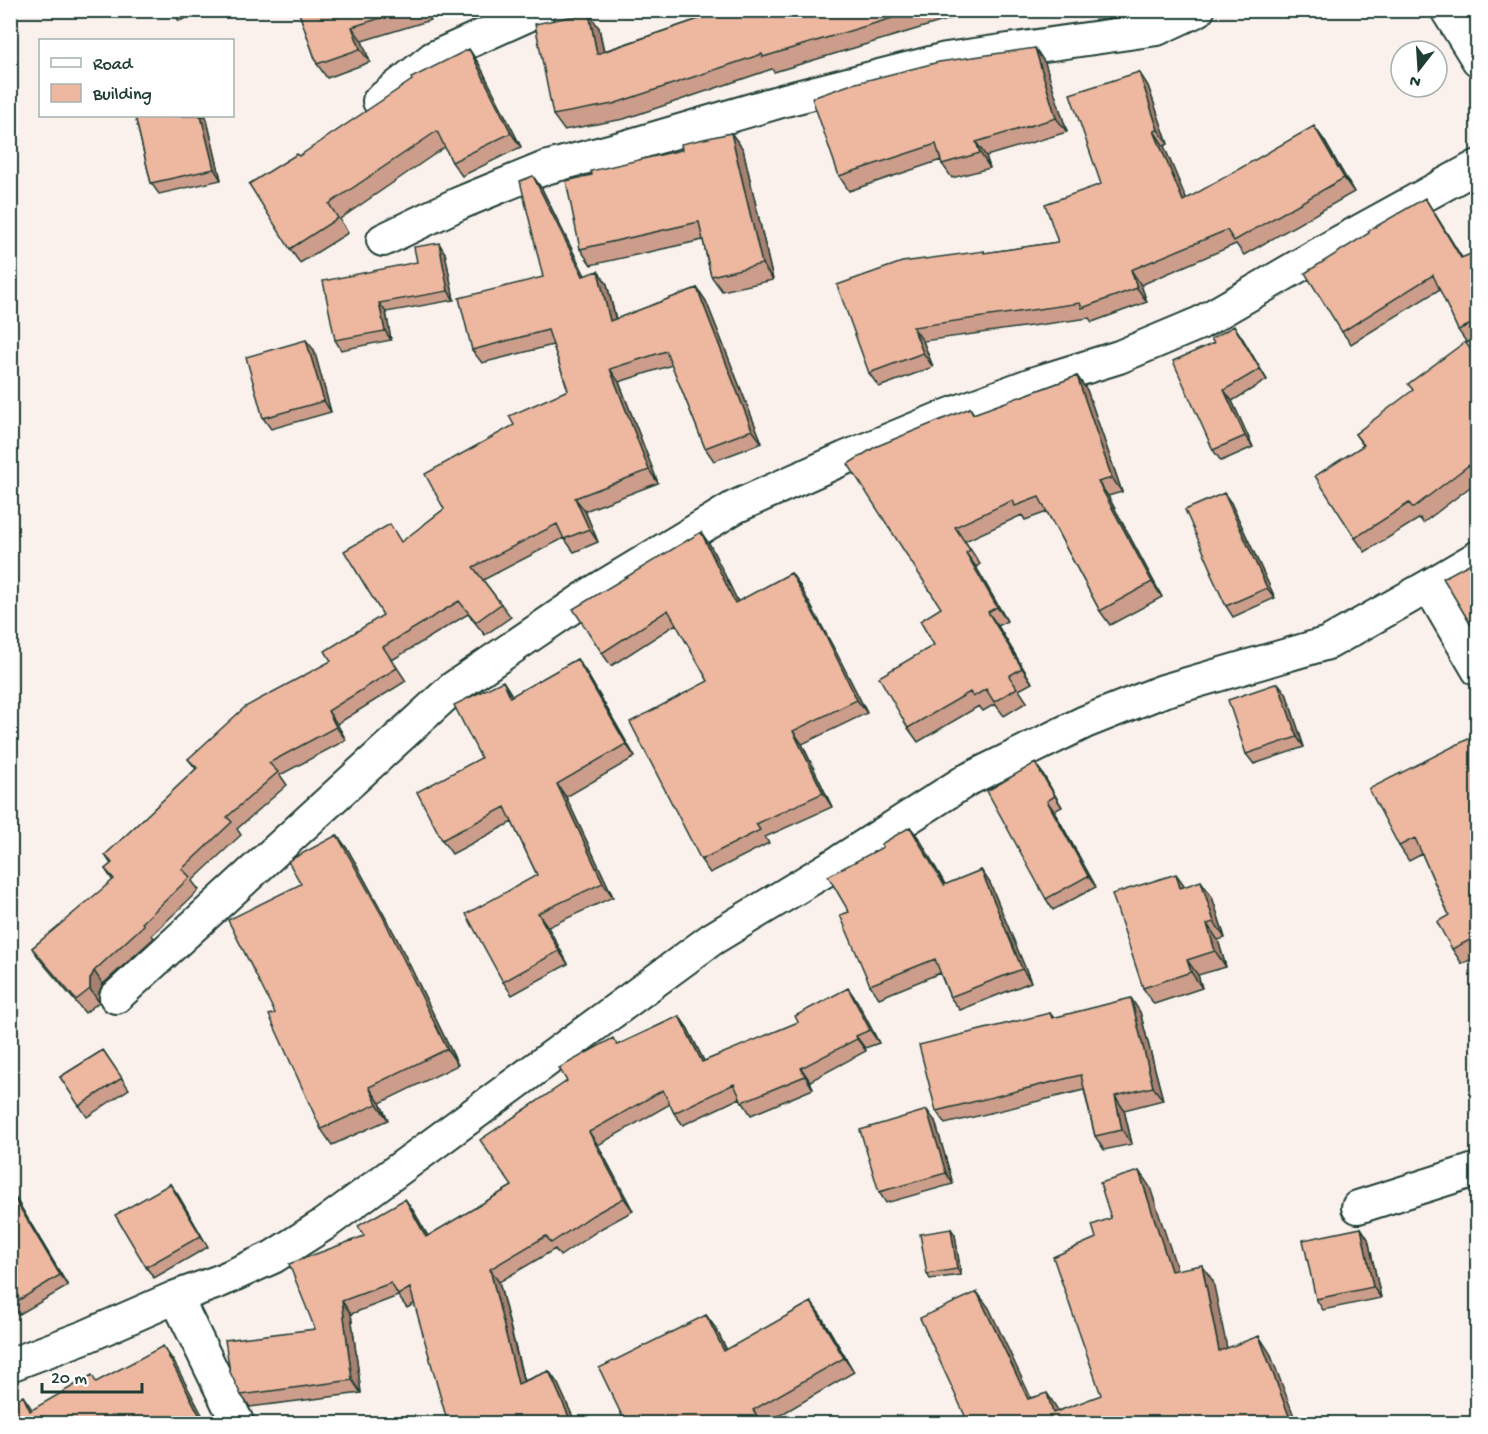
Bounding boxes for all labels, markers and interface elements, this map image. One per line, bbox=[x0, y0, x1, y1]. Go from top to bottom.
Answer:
legend bbox=[39, 39, 234, 117]
north arrow bbox=[1389, 39, 1449, 99]
text: Road bbox=[93, 55, 134, 76]
text: N bbox=[1407, 69, 1423, 91]
text: Building bbox=[92, 85, 152, 106]
scale bar bbox=[42, 1356, 142, 1394]
text: 20 m bbox=[51, 1369, 87, 1390]

